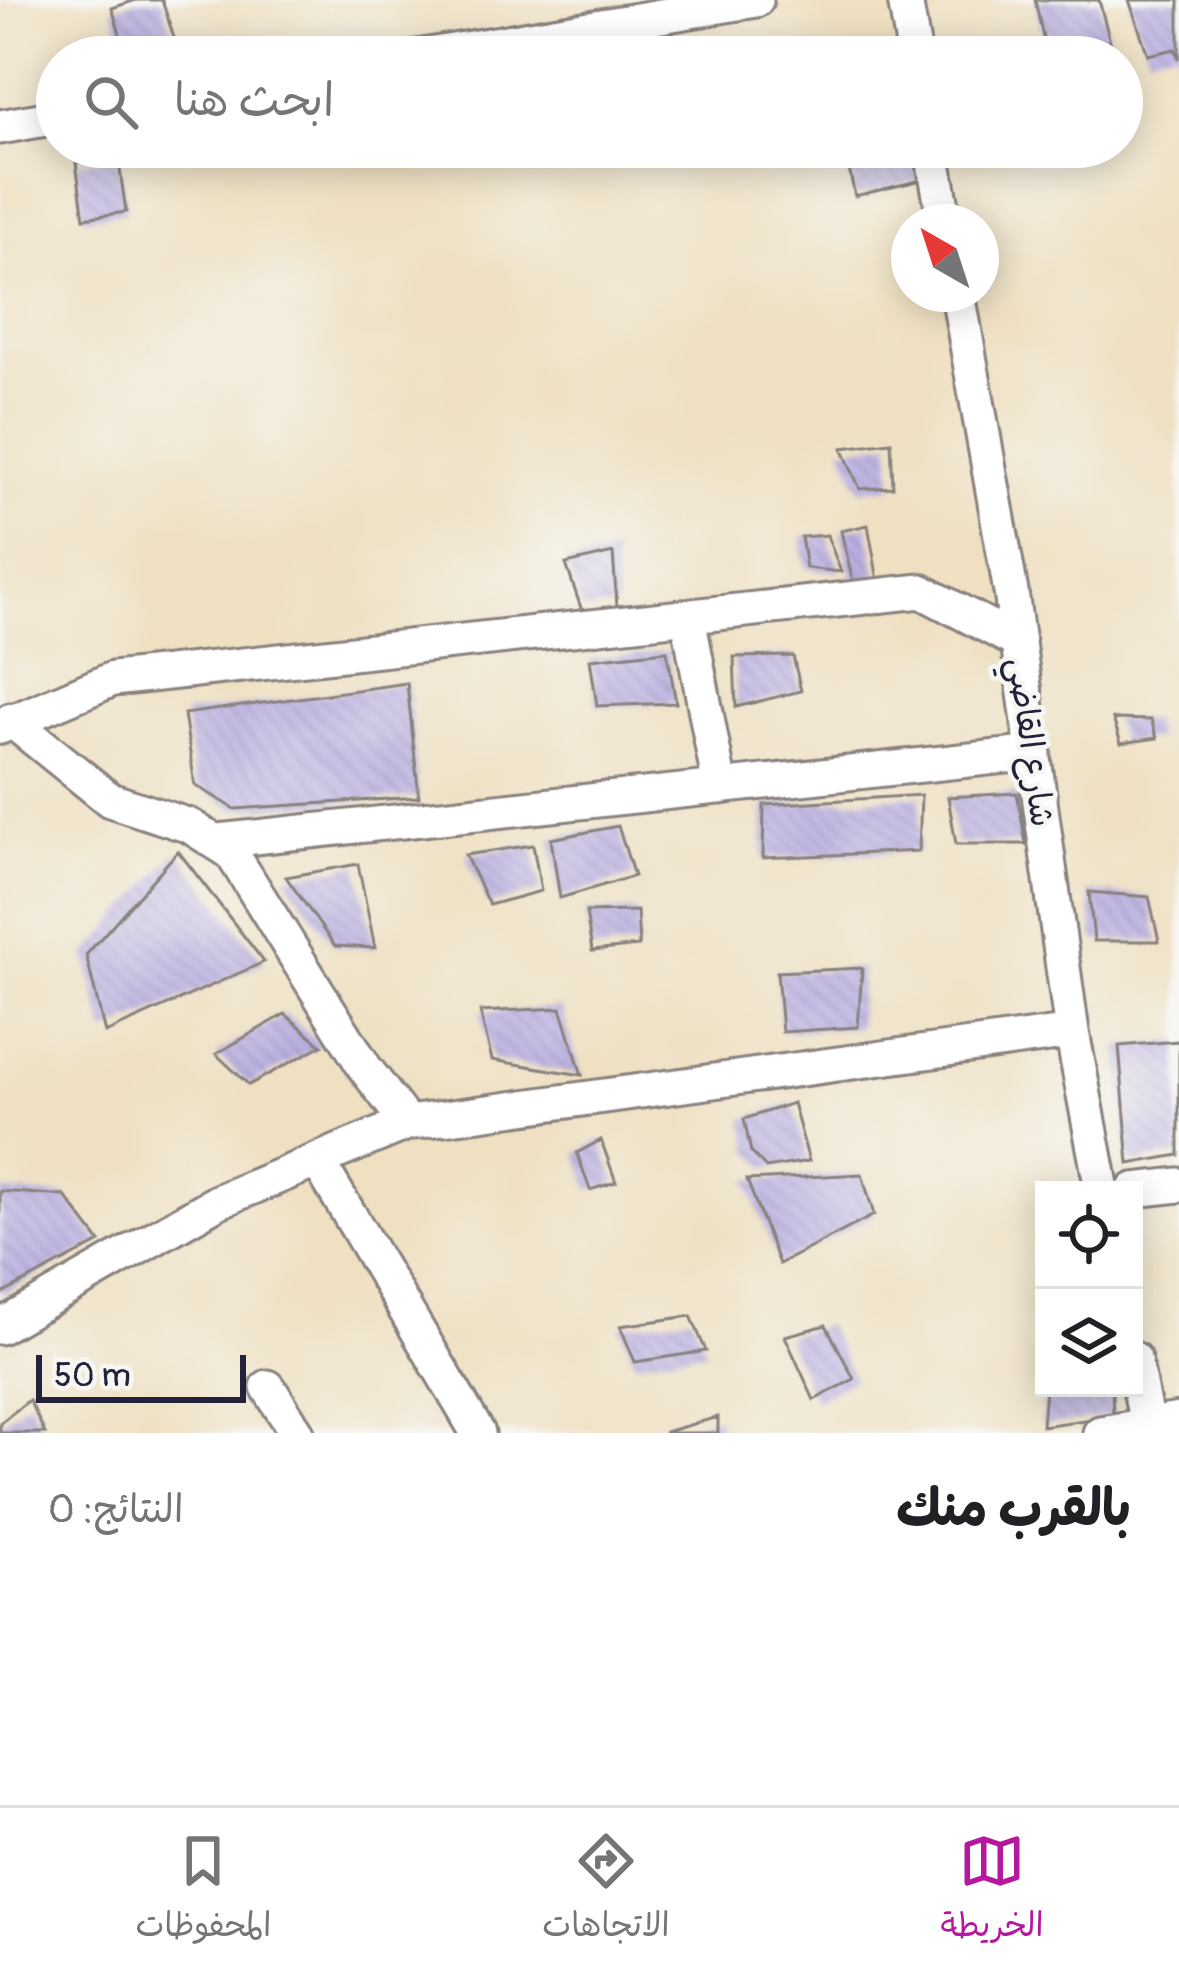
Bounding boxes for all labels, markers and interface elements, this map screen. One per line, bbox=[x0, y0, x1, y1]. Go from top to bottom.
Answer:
search box bbox=[36, 36, 1143, 168]
icon: search bbox=[78, 69, 144, 135]
text: ابحث هنا bbox=[174, 73, 334, 129]
north arrow bbox=[891, 204, 999, 312]
street label: شارع القاضي bbox=[990, 655, 1063, 830]
map controls bbox=[1035, 1181, 1143, 1397]
button: locate bbox=[1035, 1181, 1143, 1289]
button: layers bbox=[1035, 1289, 1143, 1397]
scale bar bbox=[36, 1349, 246, 1402]
text: 50 m bbox=[54, 1355, 131, 1396]
text: بالقرب منك bbox=[896, 1477, 1131, 1541]
text: النتائج: 0 bbox=[48, 1485, 184, 1534]
tab: المحفوظات bbox=[135, 1828, 271, 1954]
tab: الاتجاهات bbox=[542, 1828, 670, 1954]
tab: الخريطة bbox=[941, 1828, 1044, 1954]

